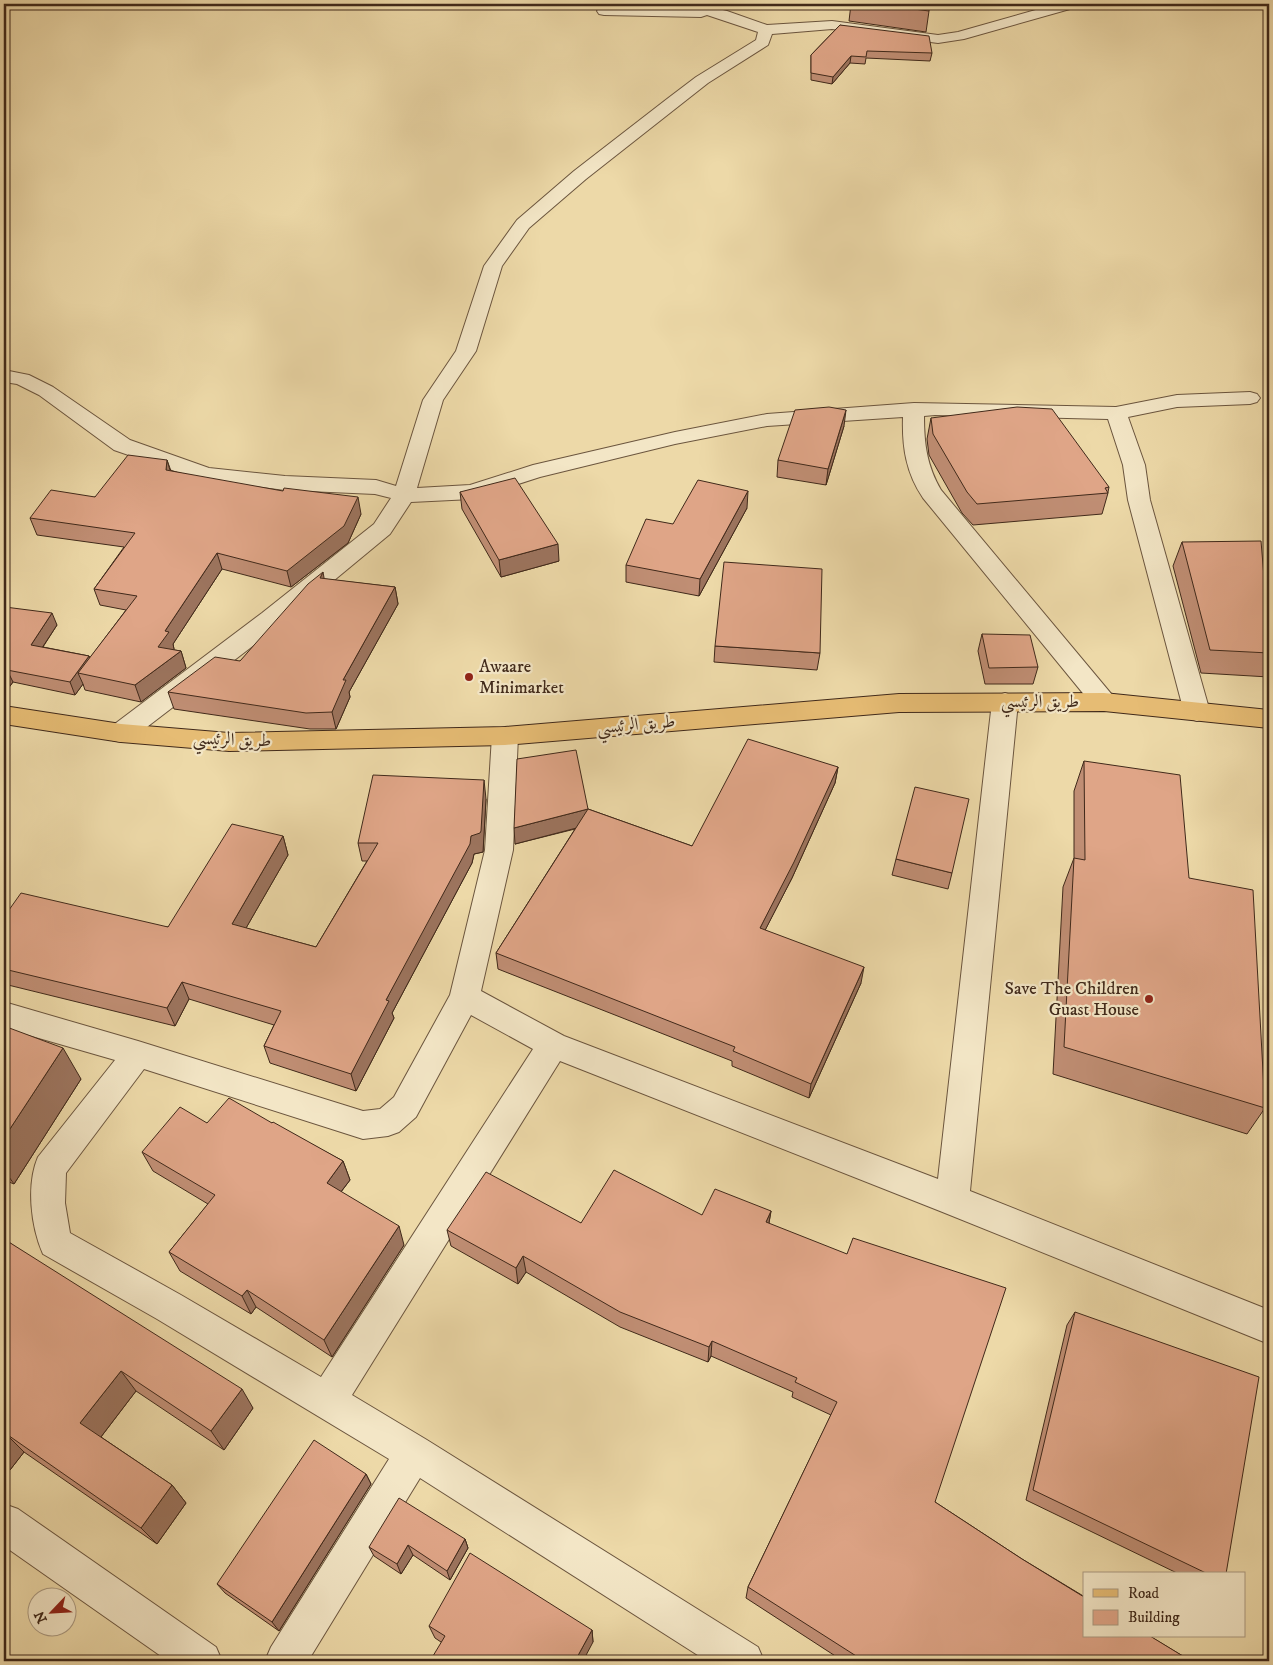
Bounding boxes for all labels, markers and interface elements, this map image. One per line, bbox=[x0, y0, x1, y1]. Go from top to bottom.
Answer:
place label: Awaare Minimarket bbox=[479, 656, 564, 699]
marker: Awaare Minimarket bbox=[463, 671, 475, 683]
street label: طريق الرئيسي bbox=[1001, 691, 1079, 718]
street label: طريق الرئيسي bbox=[596, 711, 677, 744]
street label: طريق الرئيسي bbox=[192, 728, 272, 757]
place label: Save The Children Guast House bbox=[1004, 978, 1140, 1021]
marker: Save The Children Guast House bbox=[1143, 993, 1155, 1005]
legend bbox=[1083, 1572, 1246, 1638]
text: Road bbox=[1128, 1584, 1160, 1603]
north arrow bbox=[28, 1588, 78, 1638]
text: N bbox=[30, 1608, 52, 1626]
text: Building bbox=[1128, 1608, 1180, 1627]

